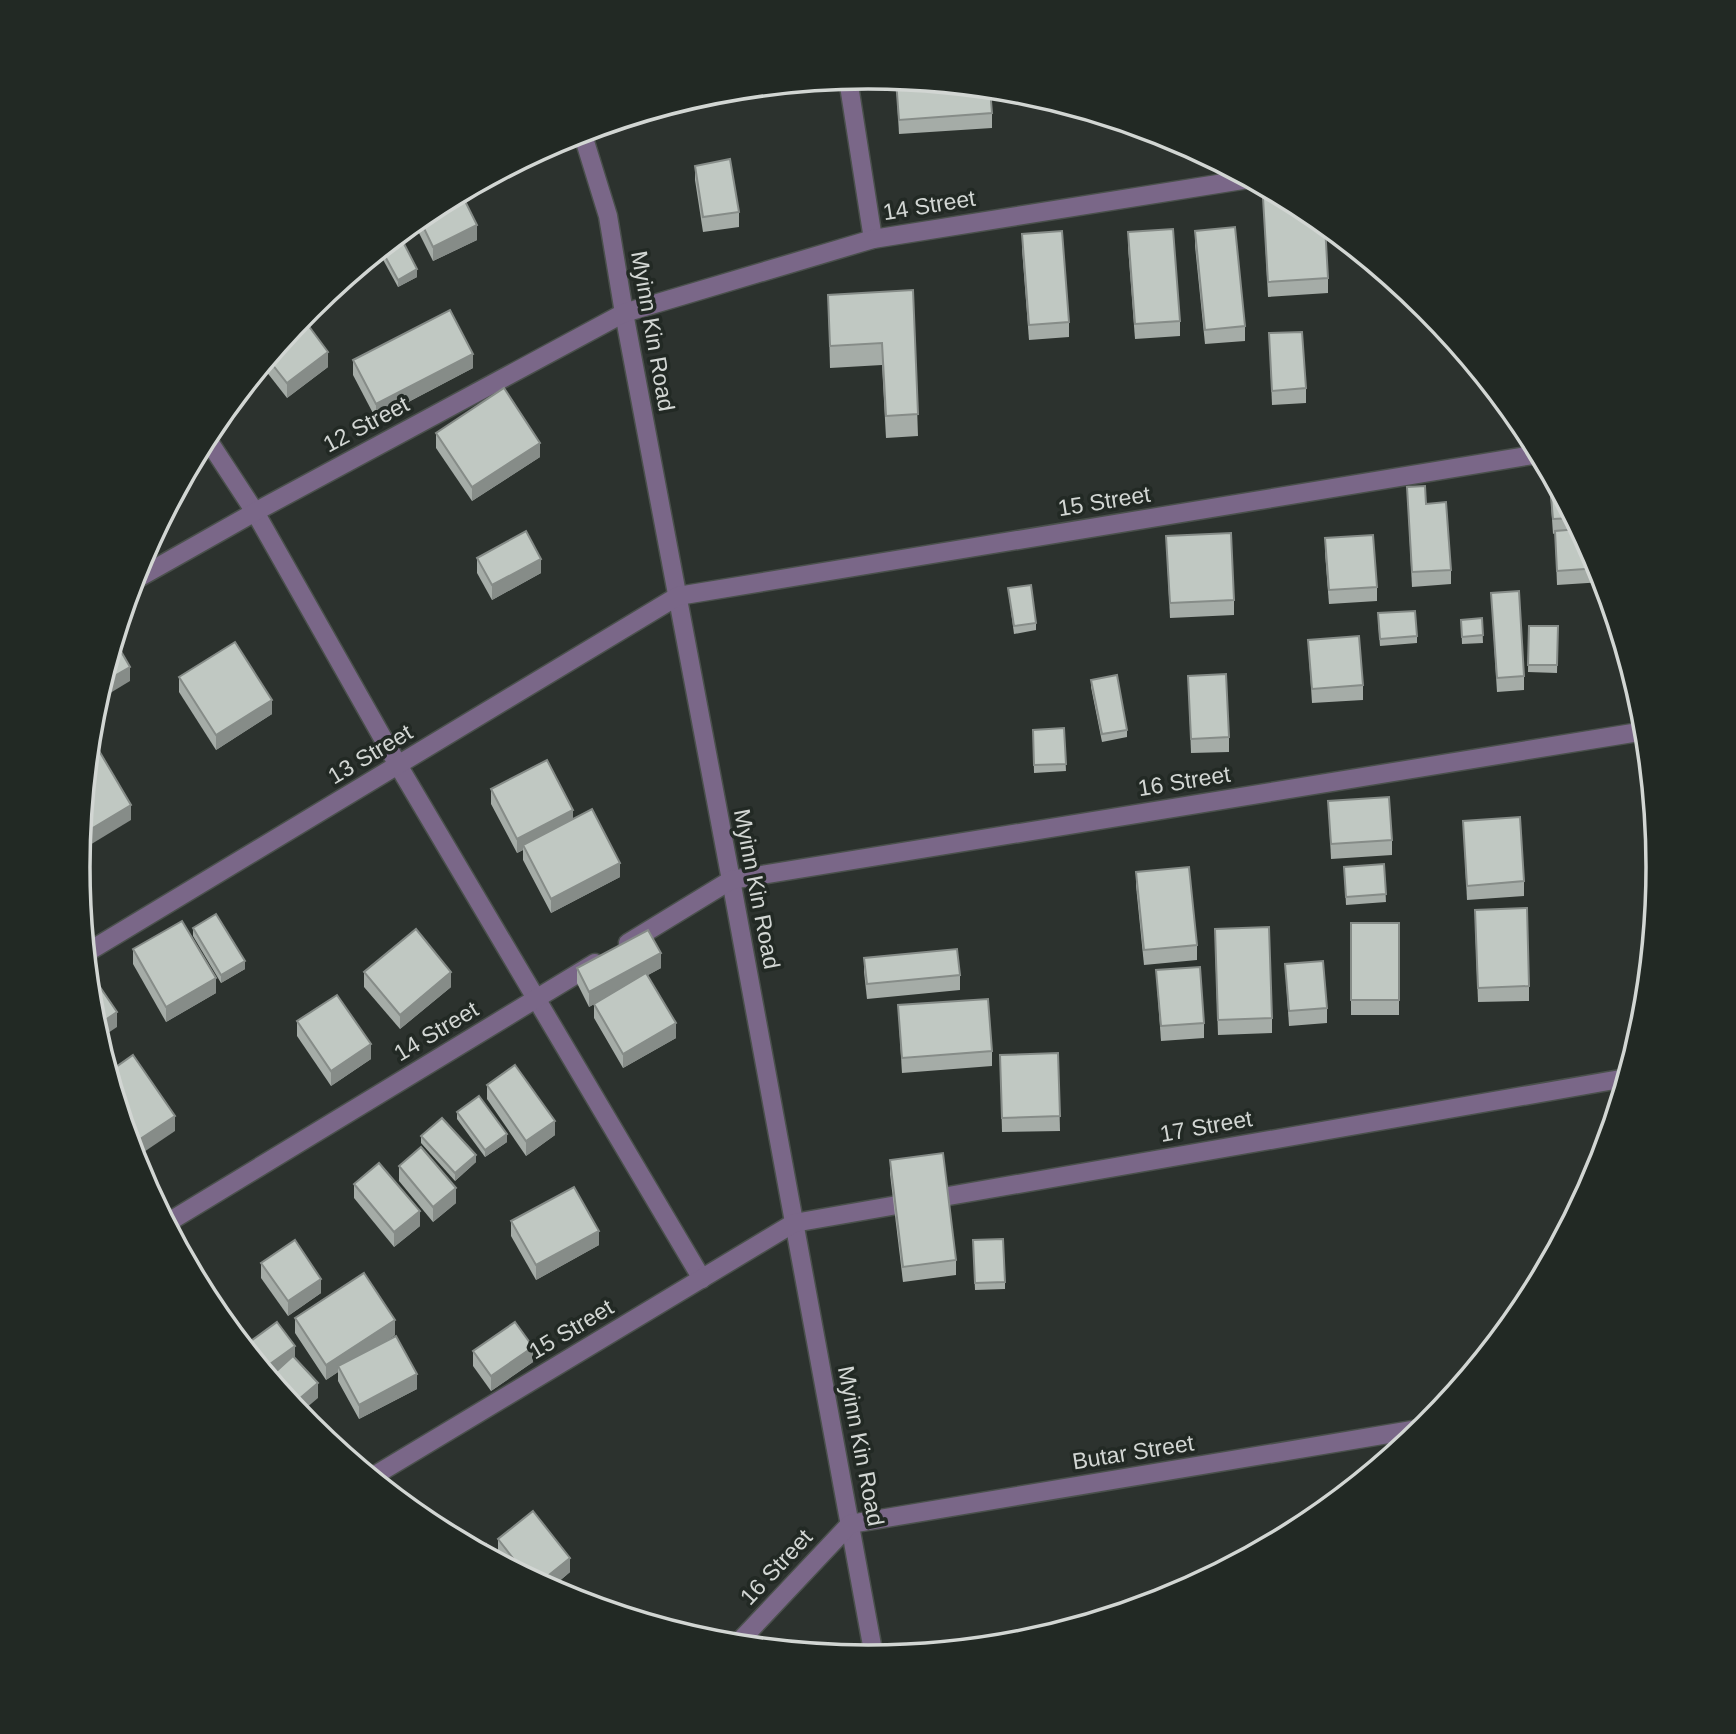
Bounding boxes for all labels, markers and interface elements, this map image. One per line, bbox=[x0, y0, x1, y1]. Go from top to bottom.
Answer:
street label: 14 Street bbox=[881, 185, 978, 225]
street label: Myinn Kin Road bbox=[626, 249, 680, 413]
street label: 12 Street bbox=[319, 390, 414, 457]
street label: 15 Street bbox=[1056, 481, 1153, 521]
street label: 13 Street bbox=[323, 719, 417, 789]
street label: 16 Street bbox=[1136, 761, 1233, 801]
street label: Myinn Kin Road bbox=[729, 807, 785, 971]
street label: 14 Street bbox=[389, 996, 483, 1066]
street label: 17 Street bbox=[1158, 1105, 1255, 1147]
street label: 15 Street bbox=[524, 1294, 618, 1364]
street label: Myinn Kin Road bbox=[833, 1364, 889, 1528]
street label: Butar Street bbox=[1070, 1429, 1196, 1474]
street label: 16 Street bbox=[735, 1524, 818, 1610]

